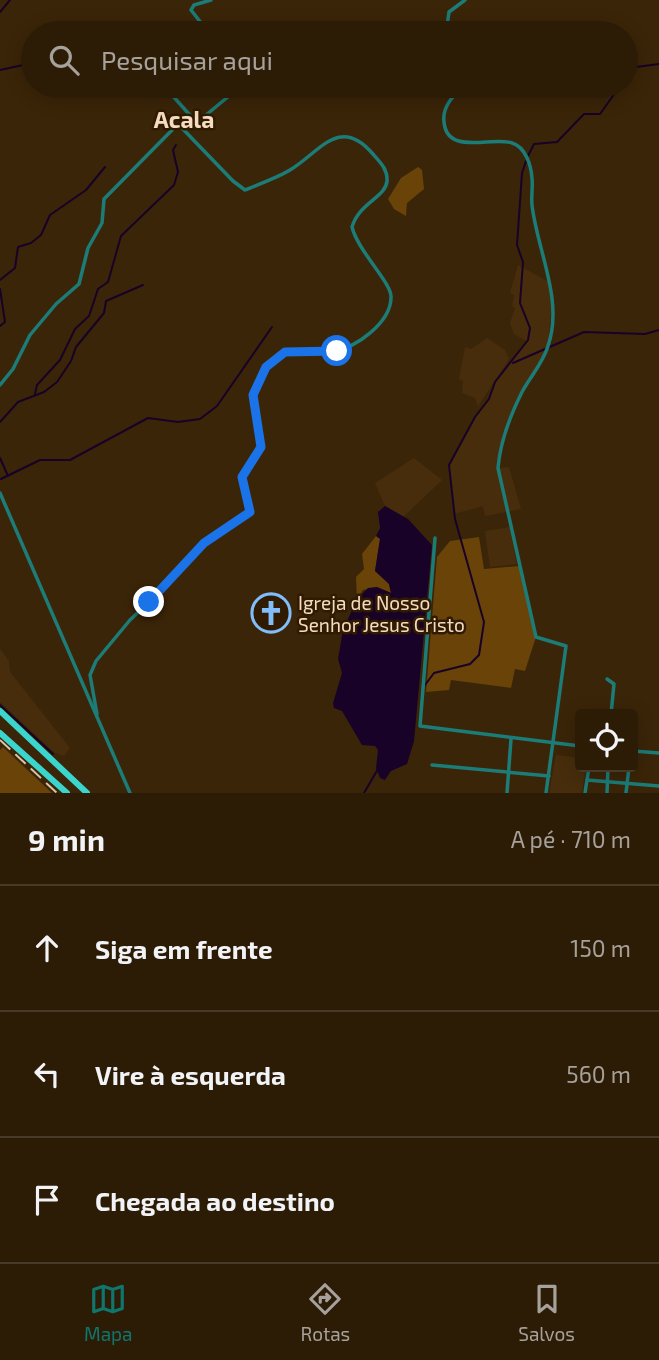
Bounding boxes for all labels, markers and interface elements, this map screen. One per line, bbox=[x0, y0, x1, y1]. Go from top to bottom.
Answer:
search box bbox=[21, 21, 638, 98]
icon: search bbox=[45, 41, 83, 79]
text: Pesquisar aqui bbox=[101, 44, 273, 75]
district label: Acala bbox=[154, 105, 214, 133]
route start bbox=[321, 335, 352, 366]
route end bbox=[133, 586, 164, 617]
place label: Igreja de Nosso Senhor Jesus Cristo bbox=[298, 591, 465, 636]
church icon: Igreja de Nosso Senhor Jesus Cristo bbox=[250, 592, 292, 634]
map controls bbox=[575, 709, 638, 772]
button: locate bbox=[575, 709, 638, 772]
text: 9 min bbox=[28, 821, 105, 857]
text: A pé · 710 m bbox=[511, 825, 631, 853]
icon: ahead bbox=[28, 929, 66, 967]
text: Siga em frente bbox=[95, 933, 273, 964]
text: 150 m bbox=[570, 934, 631, 962]
icon: left bbox=[28, 1055, 66, 1093]
text: Vire à esquerda bbox=[95, 1059, 286, 1090]
text: 560 m bbox=[566, 1060, 631, 1088]
icon: arrive bbox=[28, 1181, 66, 1219]
text: Chegada ao destino bbox=[95, 1185, 335, 1216]
tab: Mapa bbox=[84, 1280, 133, 1345]
tab: Rotas bbox=[301, 1280, 350, 1345]
tab: Salvos bbox=[518, 1280, 575, 1345]

